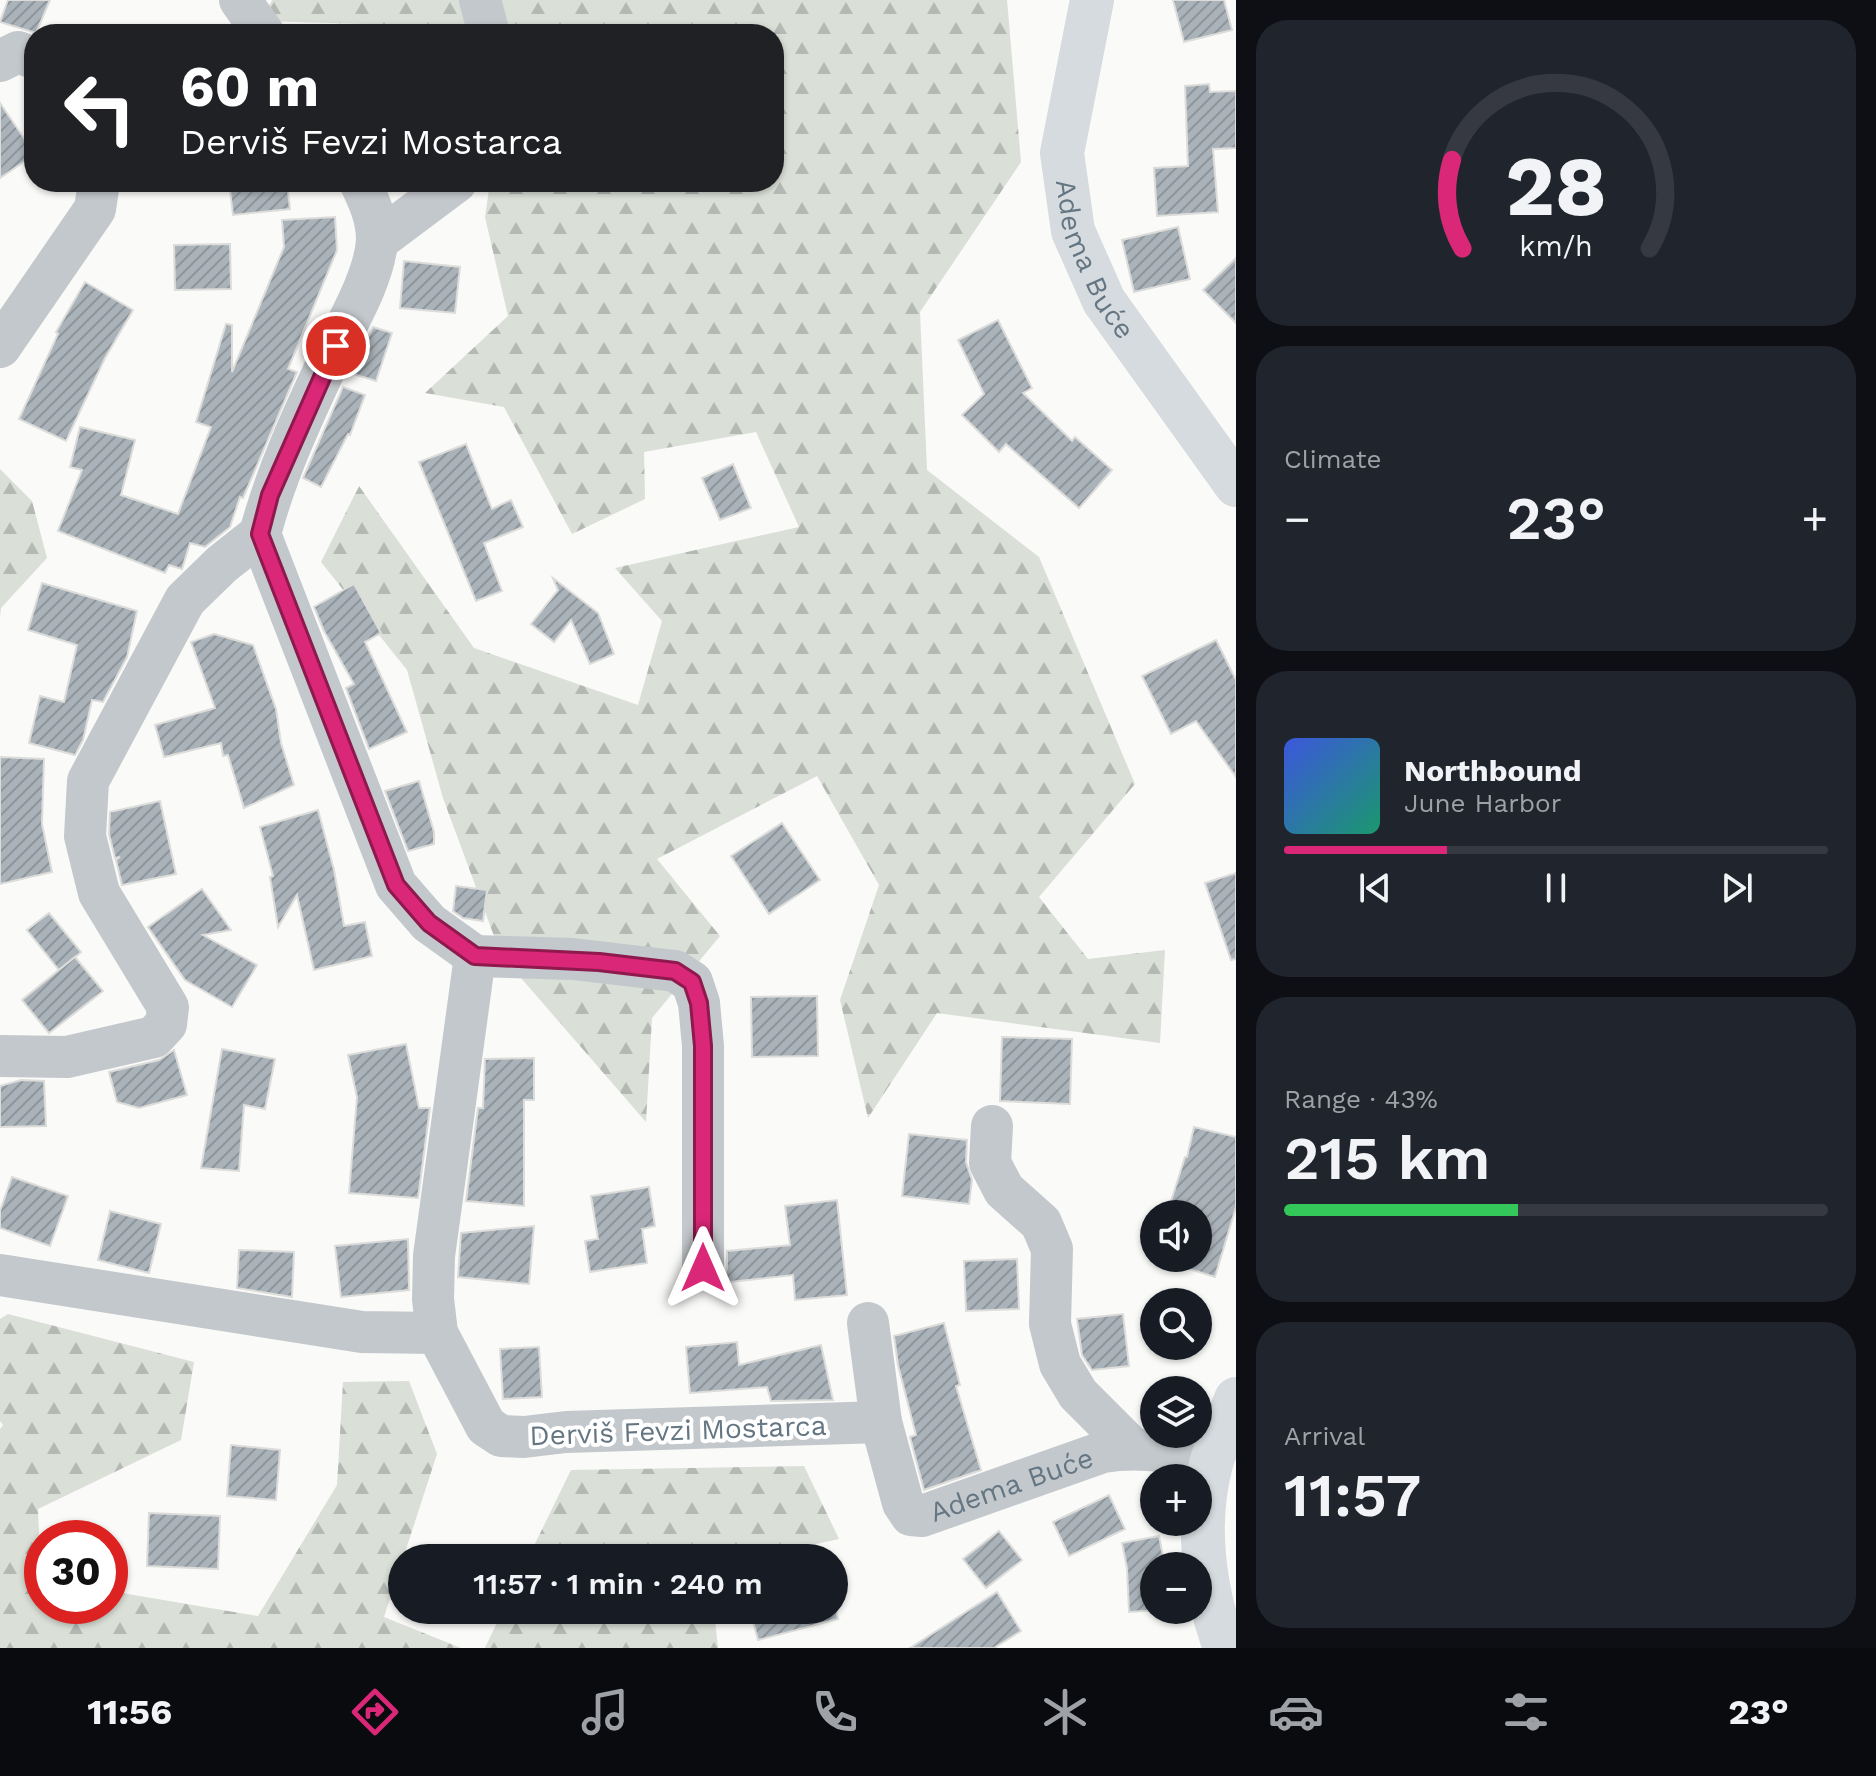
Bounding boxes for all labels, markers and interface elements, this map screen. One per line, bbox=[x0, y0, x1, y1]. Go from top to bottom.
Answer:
text: 60 m bbox=[180, 54, 319, 120]
icon: left bbox=[48, 56, 152, 160]
text: Derviš Fevzi Mostarca bbox=[180, 121, 562, 163]
text: 28 bbox=[1505, 137, 1607, 234]
street label: Adema Buće bbox=[1049, 177, 1142, 345]
text: km/h bbox=[1519, 229, 1593, 263]
pin bbox=[302, 312, 370, 380]
icon: arrive bbox=[314, 324, 358, 368]
text: Climate bbox=[1284, 444, 1382, 474]
text: 23° bbox=[1506, 483, 1606, 554]
text: − bbox=[1284, 493, 1311, 545]
text: + bbox=[1801, 493, 1828, 545]
text: Northbound bbox=[1404, 753, 1581, 788]
text: June Harbor bbox=[1404, 788, 1561, 818]
icon: previous bbox=[1353, 866, 1397, 910]
icon: pause bbox=[1534, 866, 1578, 910]
icon: next bbox=[1715, 866, 1759, 910]
text: Range · 43% bbox=[1284, 1084, 1438, 1114]
text: 215 km bbox=[1284, 1123, 1491, 1194]
map controls bbox=[1140, 1200, 1212, 1624]
button: sound bbox=[1140, 1200, 1212, 1272]
position arrow bbox=[661, 1226, 745, 1310]
button: search bbox=[1140, 1288, 1212, 1360]
button: layers bbox=[1140, 1376, 1212, 1448]
street label: Derviš Fevzi Mostarca bbox=[529, 1409, 827, 1452]
text: Arrival bbox=[1284, 1421, 1365, 1451]
street label: Adema Buće bbox=[925, 1441, 1098, 1529]
text: 11:57 bbox=[1284, 1460, 1421, 1531]
button: + bbox=[1140, 1464, 1212, 1536]
speed limit sign: 30 bbox=[24, 1520, 128, 1624]
button: − bbox=[1140, 1552, 1212, 1624]
text: 11:57 · 1 min · 240 m bbox=[473, 1566, 763, 1601]
icon: directions bbox=[347, 1684, 403, 1740]
icon: music bbox=[577, 1684, 633, 1740]
icon: phone bbox=[807, 1684, 863, 1740]
icon: climate bbox=[1037, 1684, 1093, 1740]
icon: car bbox=[1268, 1684, 1324, 1740]
icon: filters bbox=[1498, 1684, 1554, 1740]
text: 11:56 bbox=[87, 1691, 172, 1733]
text: 23° bbox=[1728, 1691, 1789, 1733]

